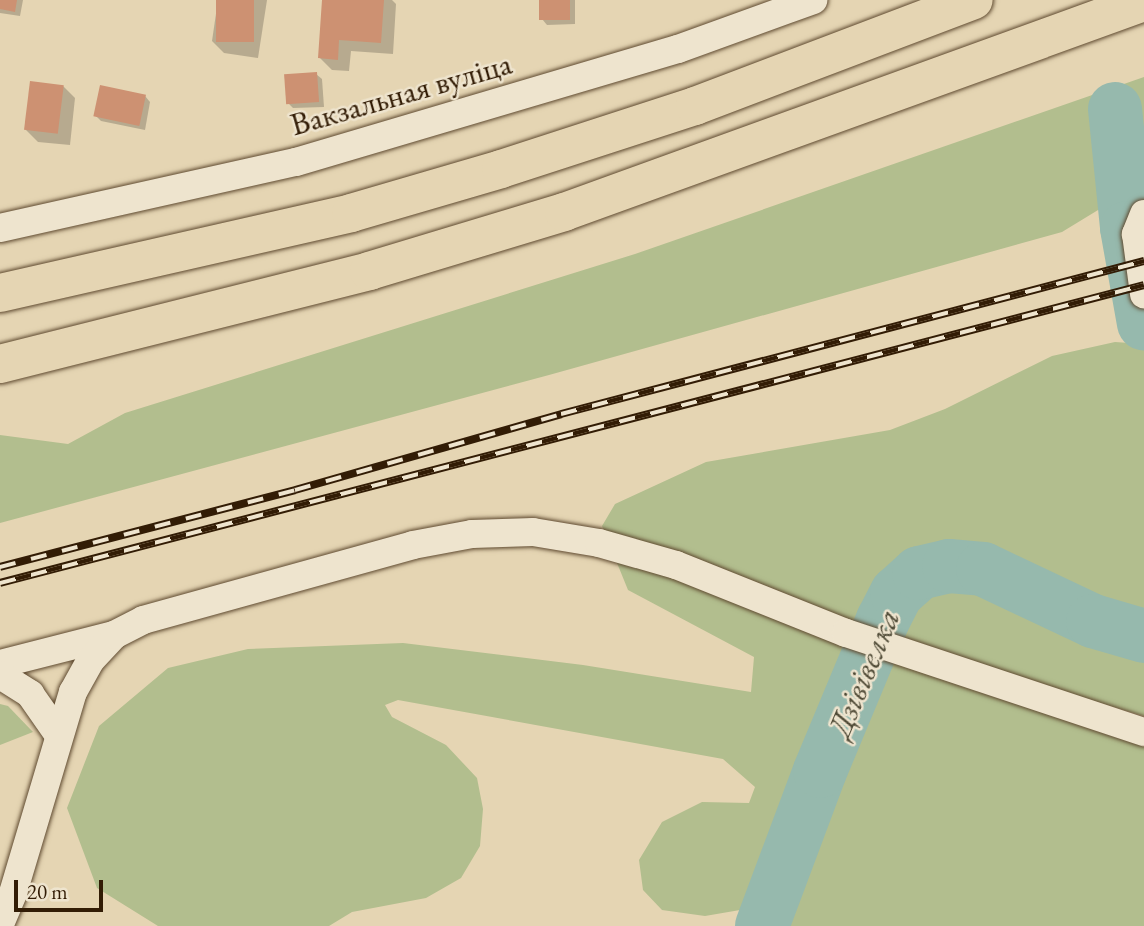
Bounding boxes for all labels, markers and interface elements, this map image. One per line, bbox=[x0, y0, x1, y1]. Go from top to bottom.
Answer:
street label: Вакзальная вуліца bbox=[286, 44, 516, 144]
water label: Дзівівелка bbox=[819, 603, 909, 743]
scale bar bbox=[18, 866, 107, 910]
text: 20 m bbox=[27, 878, 68, 905]

